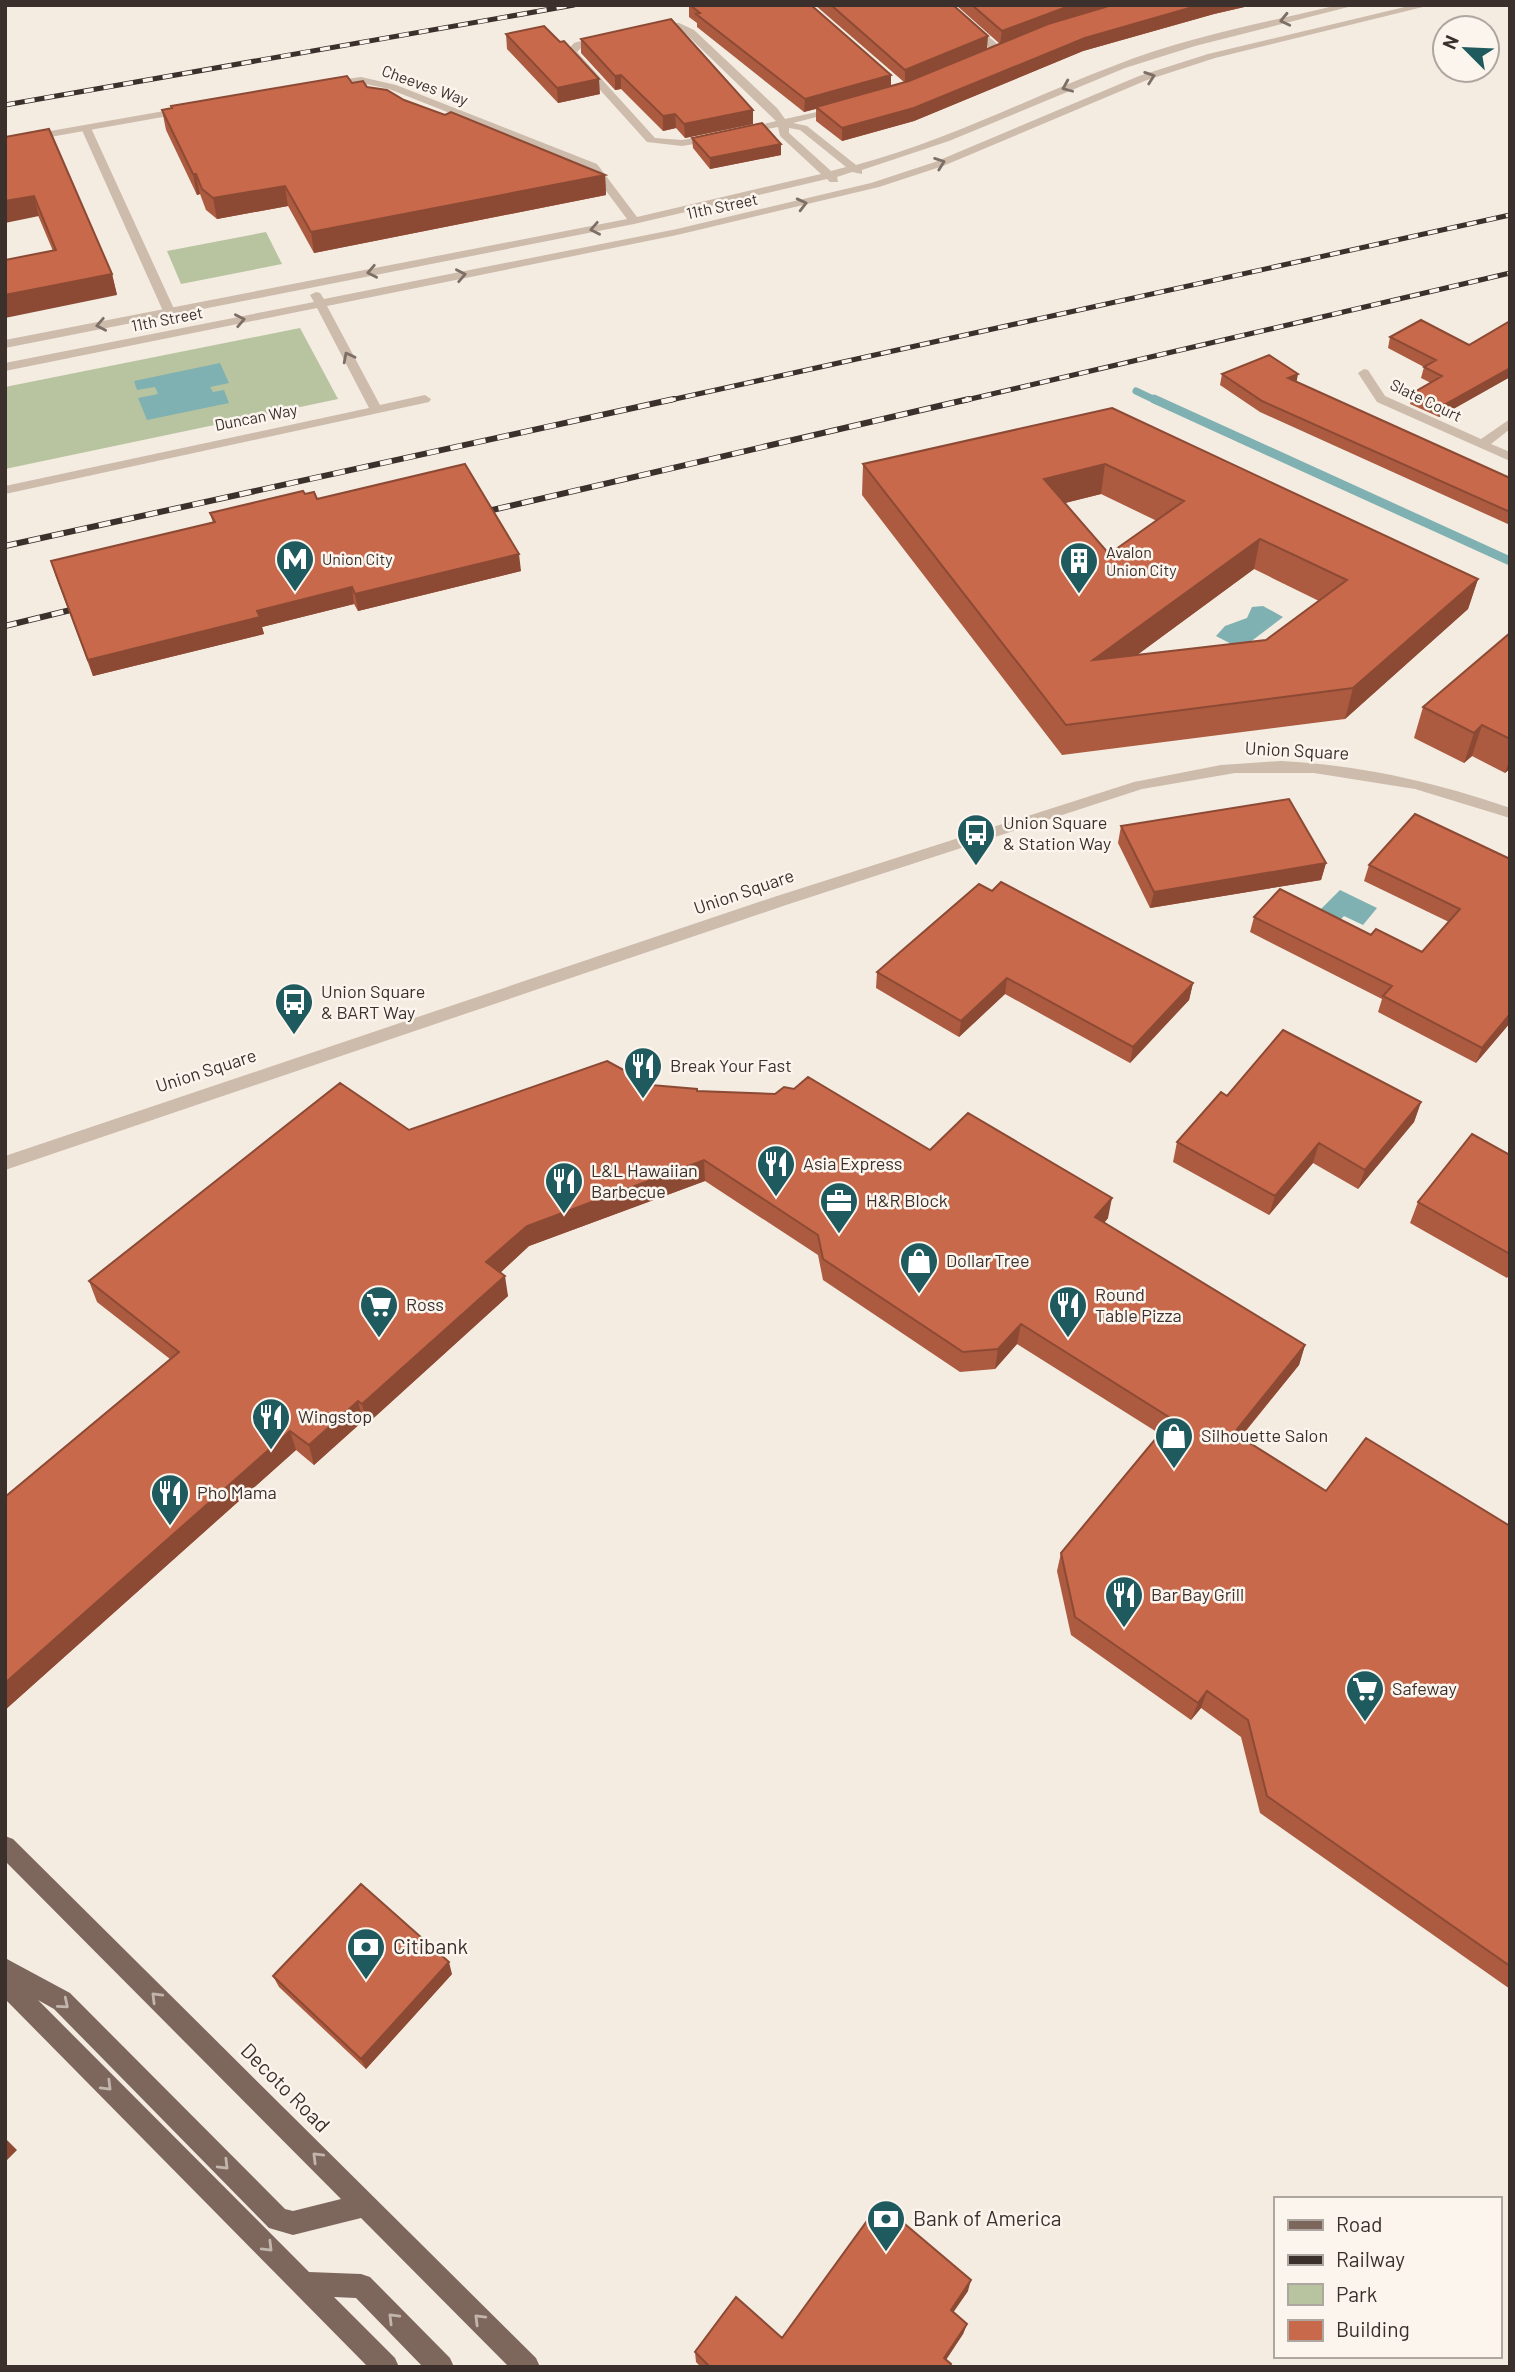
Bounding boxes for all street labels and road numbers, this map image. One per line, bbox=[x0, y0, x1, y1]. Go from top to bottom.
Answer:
street label: Cheeves Way bbox=[379, 60, 471, 109]
street label: 11th Street bbox=[684, 189, 759, 222]
street label: 11th Street bbox=[129, 302, 204, 335]
street label: Slate Court bbox=[1387, 374, 1465, 425]
street label: Duncan Way bbox=[213, 399, 299, 434]
street label: Union Square bbox=[1244, 736, 1350, 764]
street label: Union Square bbox=[691, 864, 797, 918]
street label: Union Square bbox=[153, 1043, 259, 1097]
street label: Decoto Road bbox=[236, 2037, 336, 2137]

